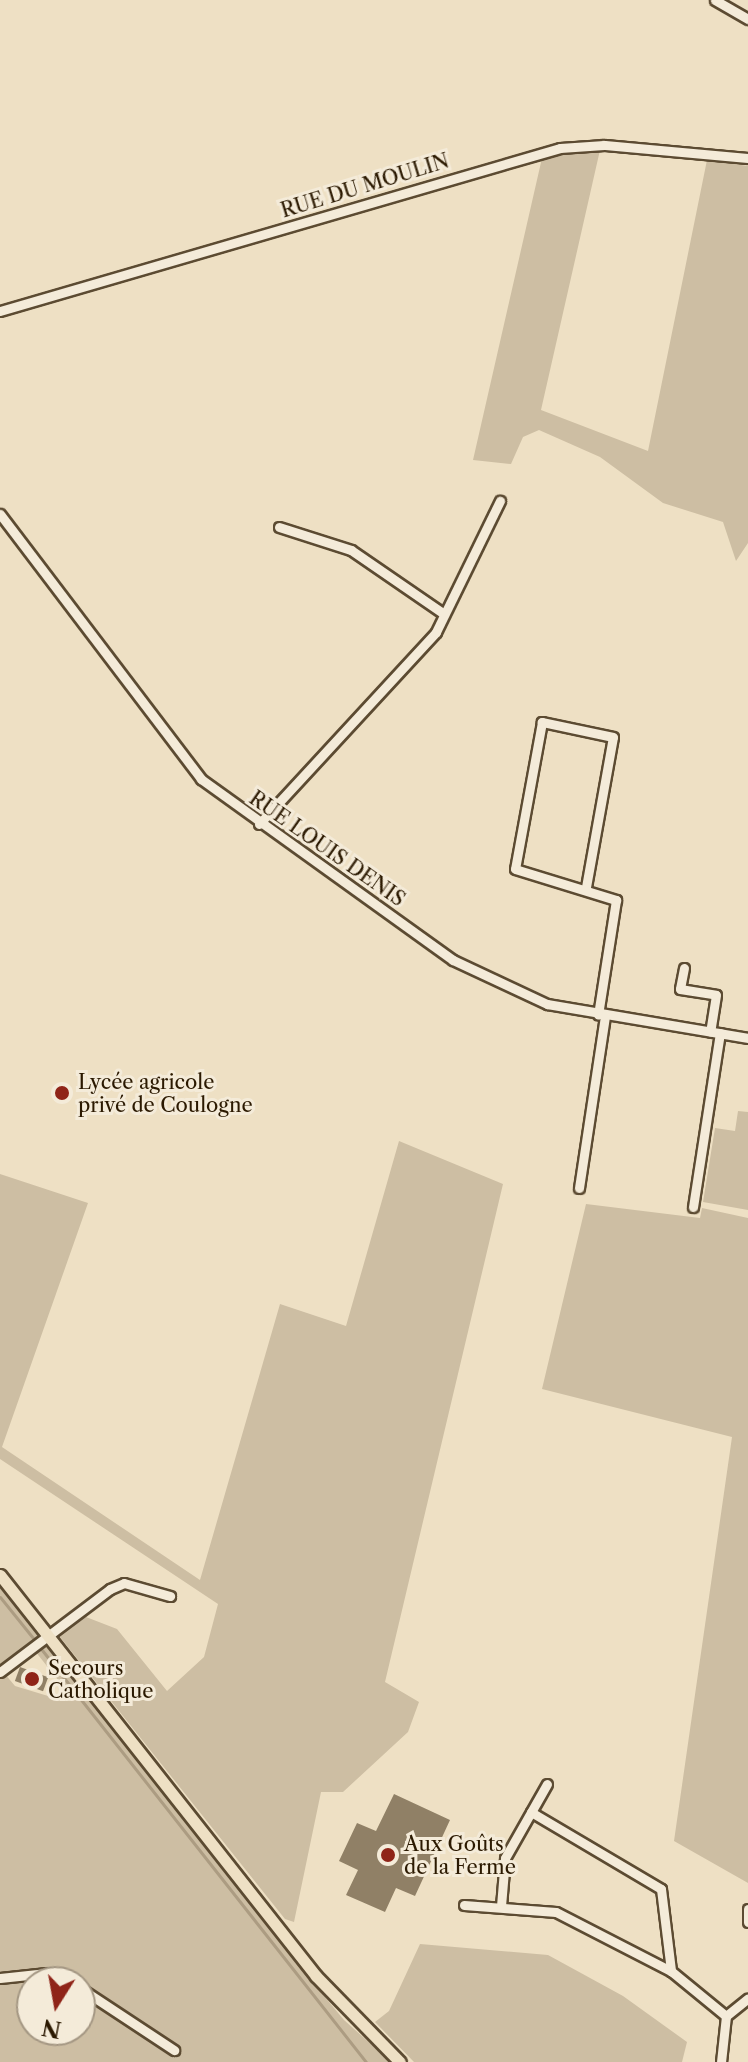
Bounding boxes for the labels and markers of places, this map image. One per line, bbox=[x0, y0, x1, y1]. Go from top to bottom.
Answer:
place label: Lycée agricole privé de Coulogne bbox=[78, 1070, 253, 1117]
marker: Lycée agricole privé de Coulogne bbox=[53, 1084, 71, 1102]
place label: Secours Catholique bbox=[48, 1656, 153, 1703]
marker: Secours Catholique bbox=[23, 1670, 41, 1688]
place label: Aux Goûts de la Ferme bbox=[404, 1832, 516, 1879]
marker: Aux Goûts de la Ferme bbox=[379, 1846, 397, 1864]

